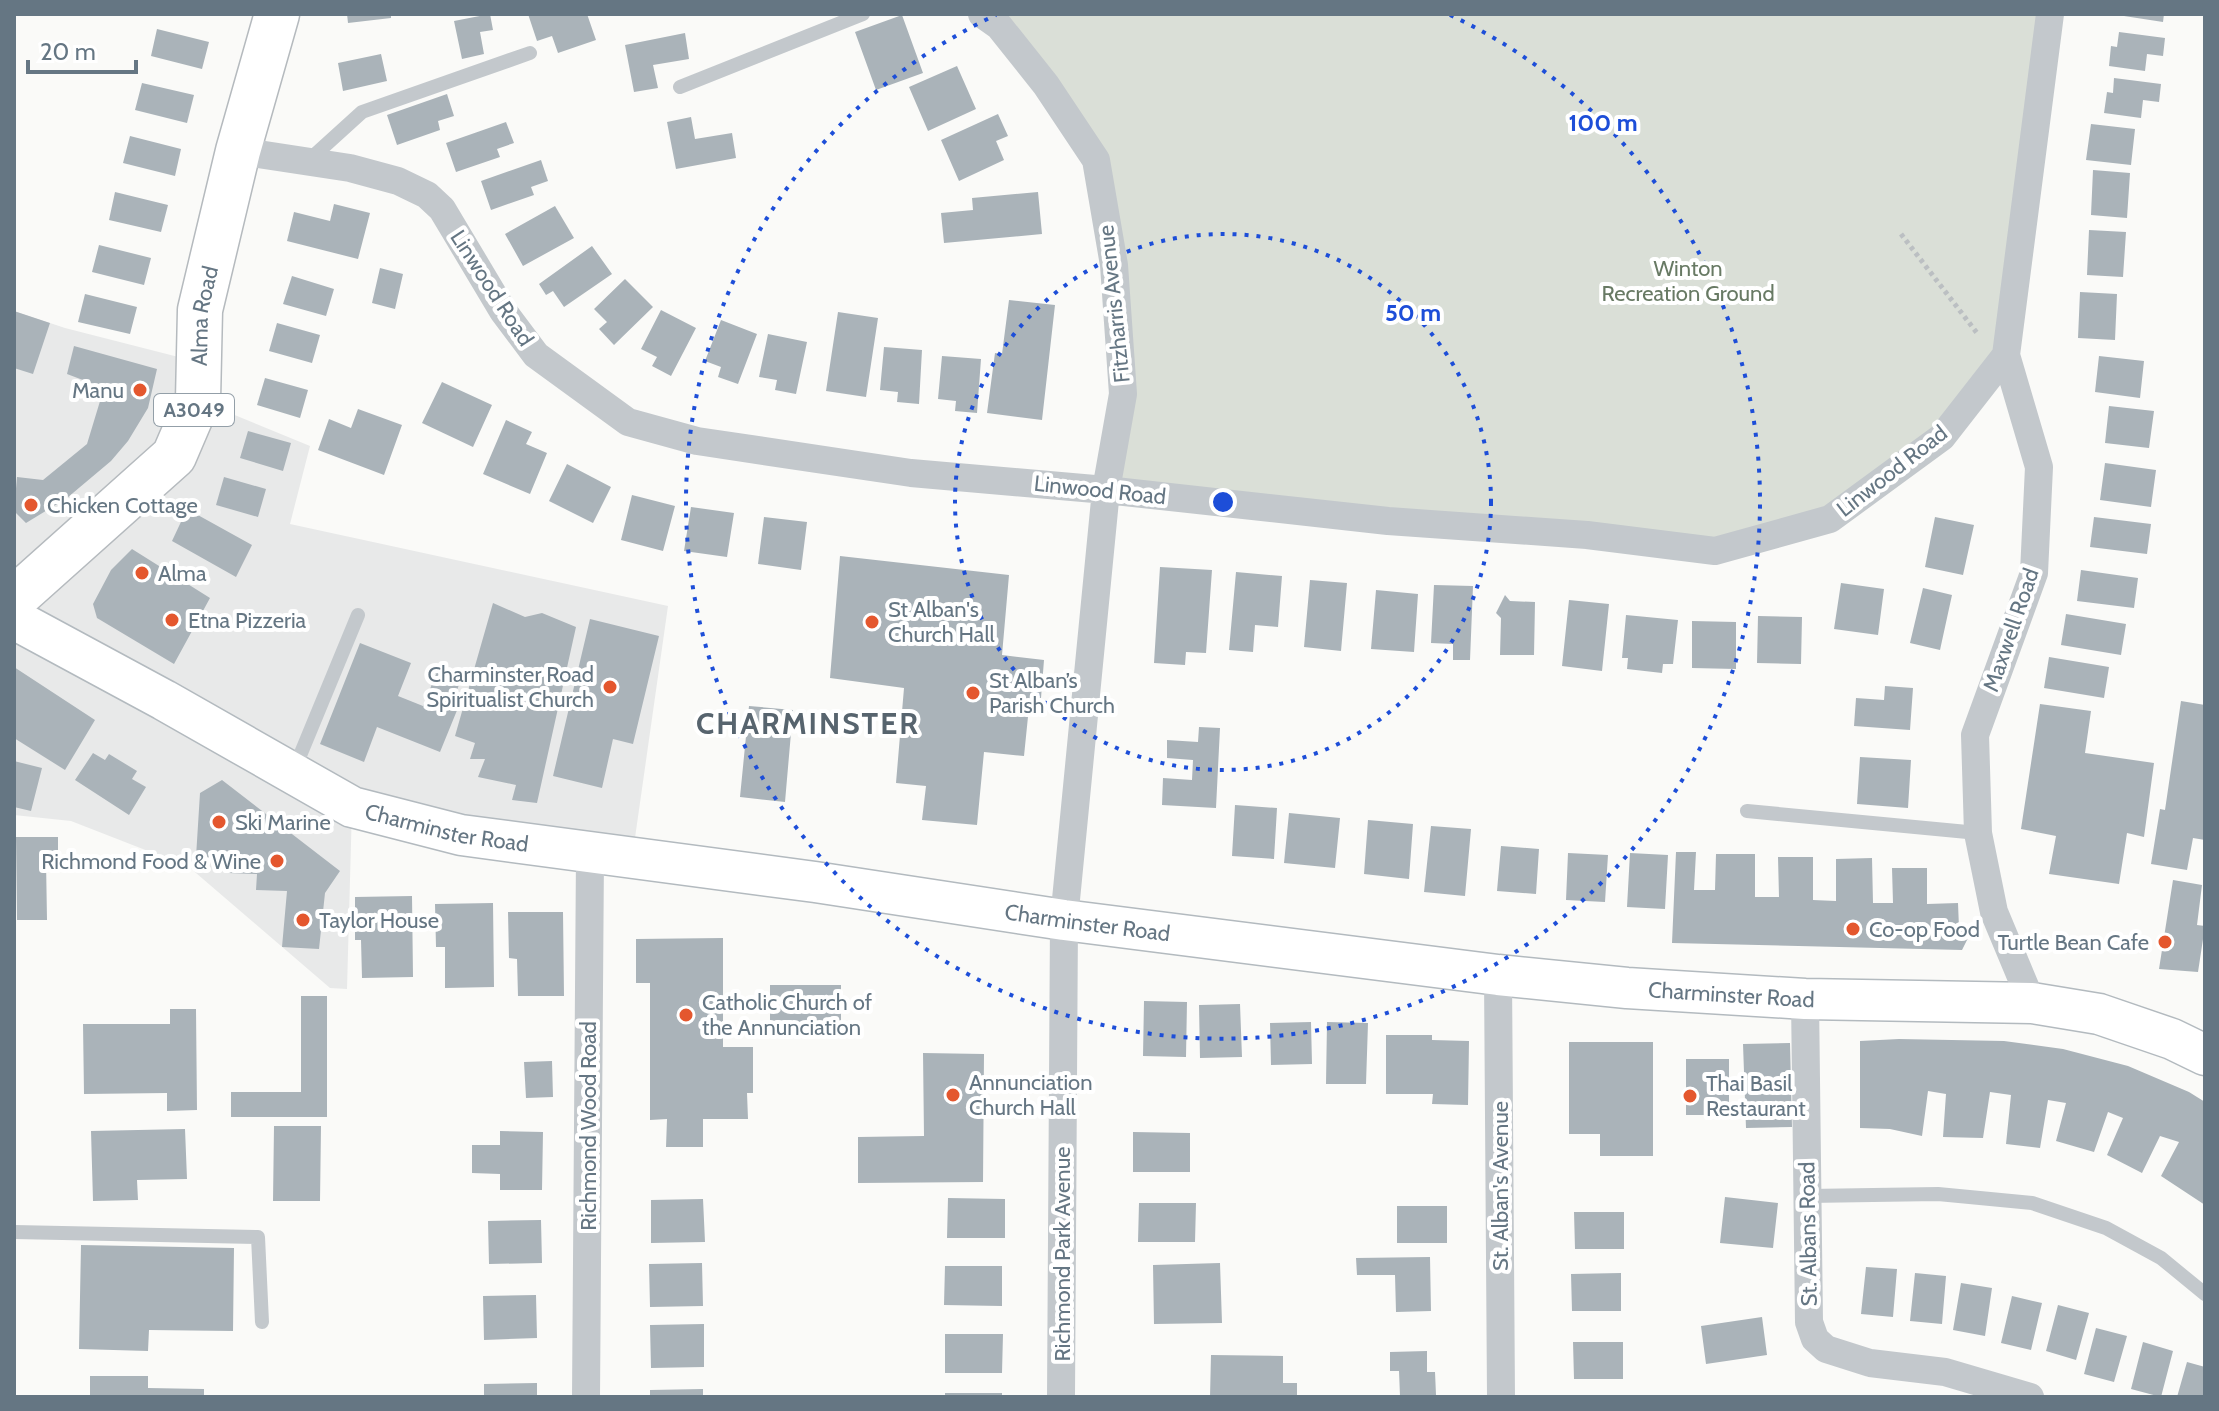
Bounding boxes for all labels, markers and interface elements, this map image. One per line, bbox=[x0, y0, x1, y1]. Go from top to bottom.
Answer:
scale bar bbox=[28, 24, 136, 74]
text: 20 m bbox=[40, 37, 96, 66]
text: 100 m bbox=[1568, 108, 1638, 137]
street label: Fitzharris Avenue bbox=[1092, 224, 1136, 384]
street label: Linwood Road bbox=[445, 225, 539, 351]
park label: Winton Recreation Ground bbox=[1601, 255, 1775, 307]
street label: Alma Road bbox=[185, 263, 224, 366]
text: 50 m bbox=[1385, 298, 1441, 327]
place label: Manu bbox=[72, 377, 124, 404]
marker: Manu bbox=[131, 381, 149, 399]
road number: A3049 bbox=[154, 394, 234, 426]
street label: Linwood Road bbox=[1831, 420, 1953, 522]
street label: Linwood Road bbox=[1033, 470, 1167, 510]
centre of rings bbox=[1209, 488, 1237, 516]
place label: Chicken Cottage bbox=[47, 492, 198, 519]
marker: Chicken Cottage bbox=[22, 496, 40, 514]
place label: Alma bbox=[158, 560, 207, 587]
marker: Alma bbox=[133, 564, 151, 582]
street label: Maxwell Road bbox=[1977, 565, 2045, 695]
place label: St Alban's Church Hall bbox=[888, 596, 996, 648]
place label: Etna Pizzeria bbox=[188, 607, 307, 634]
marker: Etna Pizzeria bbox=[163, 611, 181, 629]
marker: St Alban's Church Hall bbox=[863, 613, 881, 631]
place label: Charminster Road Spiritualist Church bbox=[426, 661, 594, 713]
place label: St Alban’s Parish Church bbox=[989, 667, 1115, 719]
marker: Charminster Road Spiritualist Church bbox=[601, 678, 619, 696]
marker: St Alban’s Parish Church bbox=[964, 684, 982, 702]
district label: CHARMINSTER bbox=[696, 705, 920, 742]
street label: Charminster Road bbox=[362, 797, 530, 857]
place label: Ski Marine bbox=[235, 809, 331, 836]
marker: Ski Marine bbox=[210, 813, 228, 831]
place label: Richmond Food & Wine bbox=[41, 848, 261, 875]
marker: Richmond Food & Wine bbox=[268, 852, 286, 870]
street label: Charminster Road bbox=[1003, 898, 1172, 947]
place label: Taylor House bbox=[319, 907, 439, 934]
marker: Taylor House bbox=[294, 911, 312, 929]
place label: Co-op Food bbox=[1869, 916, 1980, 943]
marker: Co-op Food bbox=[1844, 920, 1862, 938]
place label: Turtle Bean Cafe bbox=[1997, 929, 2149, 956]
marker: Turtle Bean Cafe bbox=[2156, 933, 2174, 951]
street label: Charminster Road bbox=[1647, 976, 1815, 1013]
place label: Catholic Church of the Annunciation bbox=[702, 989, 872, 1041]
marker: Catholic Church of the Annunciation bbox=[677, 1006, 695, 1024]
street label: Richmond Wood Road bbox=[575, 1021, 602, 1231]
place label: Annunciation Church Hall bbox=[969, 1069, 1092, 1121]
place label: Thai Basil Restaurant bbox=[1706, 1070, 1806, 1122]
marker: Annunciation Church Hall bbox=[944, 1086, 962, 1104]
marker: Thai Basil Restaurant bbox=[1681, 1087, 1699, 1105]
street label: St. Alban's Avenue bbox=[1487, 1101, 1514, 1271]
street label: Richmond Park Avenue bbox=[1049, 1147, 1076, 1361]
street label: St. Albans Road bbox=[1793, 1161, 1823, 1307]

